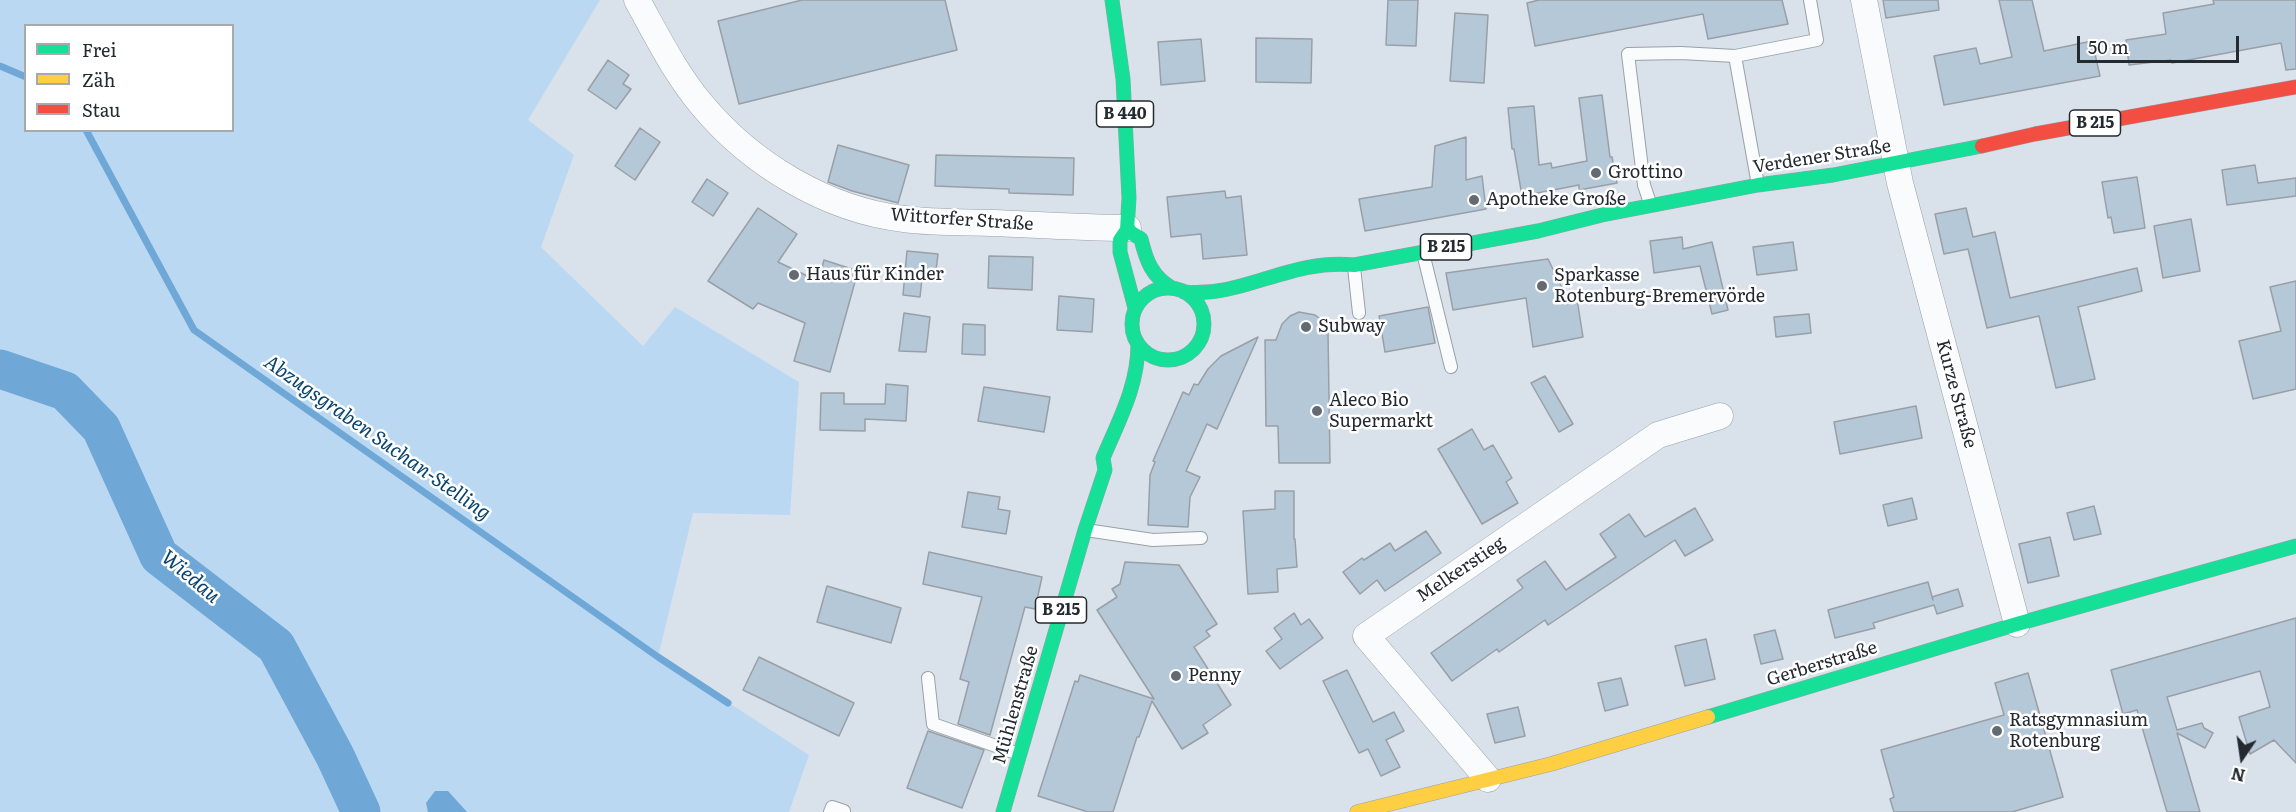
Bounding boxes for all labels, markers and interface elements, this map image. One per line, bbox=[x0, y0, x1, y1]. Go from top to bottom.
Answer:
legend bbox=[24, 24, 234, 132]
scale bar bbox=[2080, 24, 2242, 62]
text: 50 m bbox=[2088, 33, 2129, 60]
text: Frei bbox=[82, 36, 116, 63]
text: Zäh bbox=[82, 66, 115, 93]
text: Stau bbox=[82, 96, 120, 123]
road number: B 440 bbox=[1096, 101, 1154, 127]
road number: B 215 bbox=[2070, 110, 2120, 136]
street label: Verdener Straße bbox=[1752, 135, 1892, 179]
place label: Grottino bbox=[1608, 162, 1683, 184]
marker: Grottino bbox=[1589, 166, 1603, 180]
place label: Apotheke Große bbox=[1486, 189, 1626, 211]
marker: Apotheke Große bbox=[1467, 193, 1481, 207]
street label: Wittorfer Straße bbox=[890, 204, 1034, 236]
road number: B 215 bbox=[1420, 234, 1472, 260]
place label: Haus für Kinder bbox=[806, 264, 944, 286]
place label: Sparkasse Rotenburg-Bremervörde bbox=[1554, 265, 1765, 308]
marker: Haus für Kinder bbox=[787, 268, 801, 282]
marker: Sparkasse Rotenburg-Bremervörde bbox=[1535, 279, 1549, 293]
place label: Subway bbox=[1318, 316, 1385, 338]
marker: Subway bbox=[1299, 320, 1313, 334]
street label: Kurze Straße bbox=[1931, 337, 1981, 451]
water label: Abzugsgraben Suchan-Stelling bbox=[259, 350, 495, 526]
place label: Aleco Bio Supermarkt bbox=[1329, 390, 1433, 432]
marker: Aleco Bio Supermarkt bbox=[1310, 404, 1324, 418]
street label: Melkerstieg bbox=[1413, 533, 1509, 607]
water label: Wiedau bbox=[156, 546, 224, 608]
road number: B 215 bbox=[1036, 597, 1086, 623]
street label: Gerberstraße bbox=[1764, 637, 1880, 691]
street label: Mühlenstraße bbox=[989, 643, 1043, 767]
place label: Penny bbox=[1188, 665, 1241, 687]
marker: Penny bbox=[1169, 669, 1183, 683]
place label: Ratsgymnasium Rotenburg bbox=[2009, 710, 2148, 752]
marker: Ratsgymnasium Rotenburg bbox=[1990, 724, 2004, 738]
north arrow bbox=[2212, 728, 2272, 788]
text: N bbox=[2229, 762, 2247, 789]

